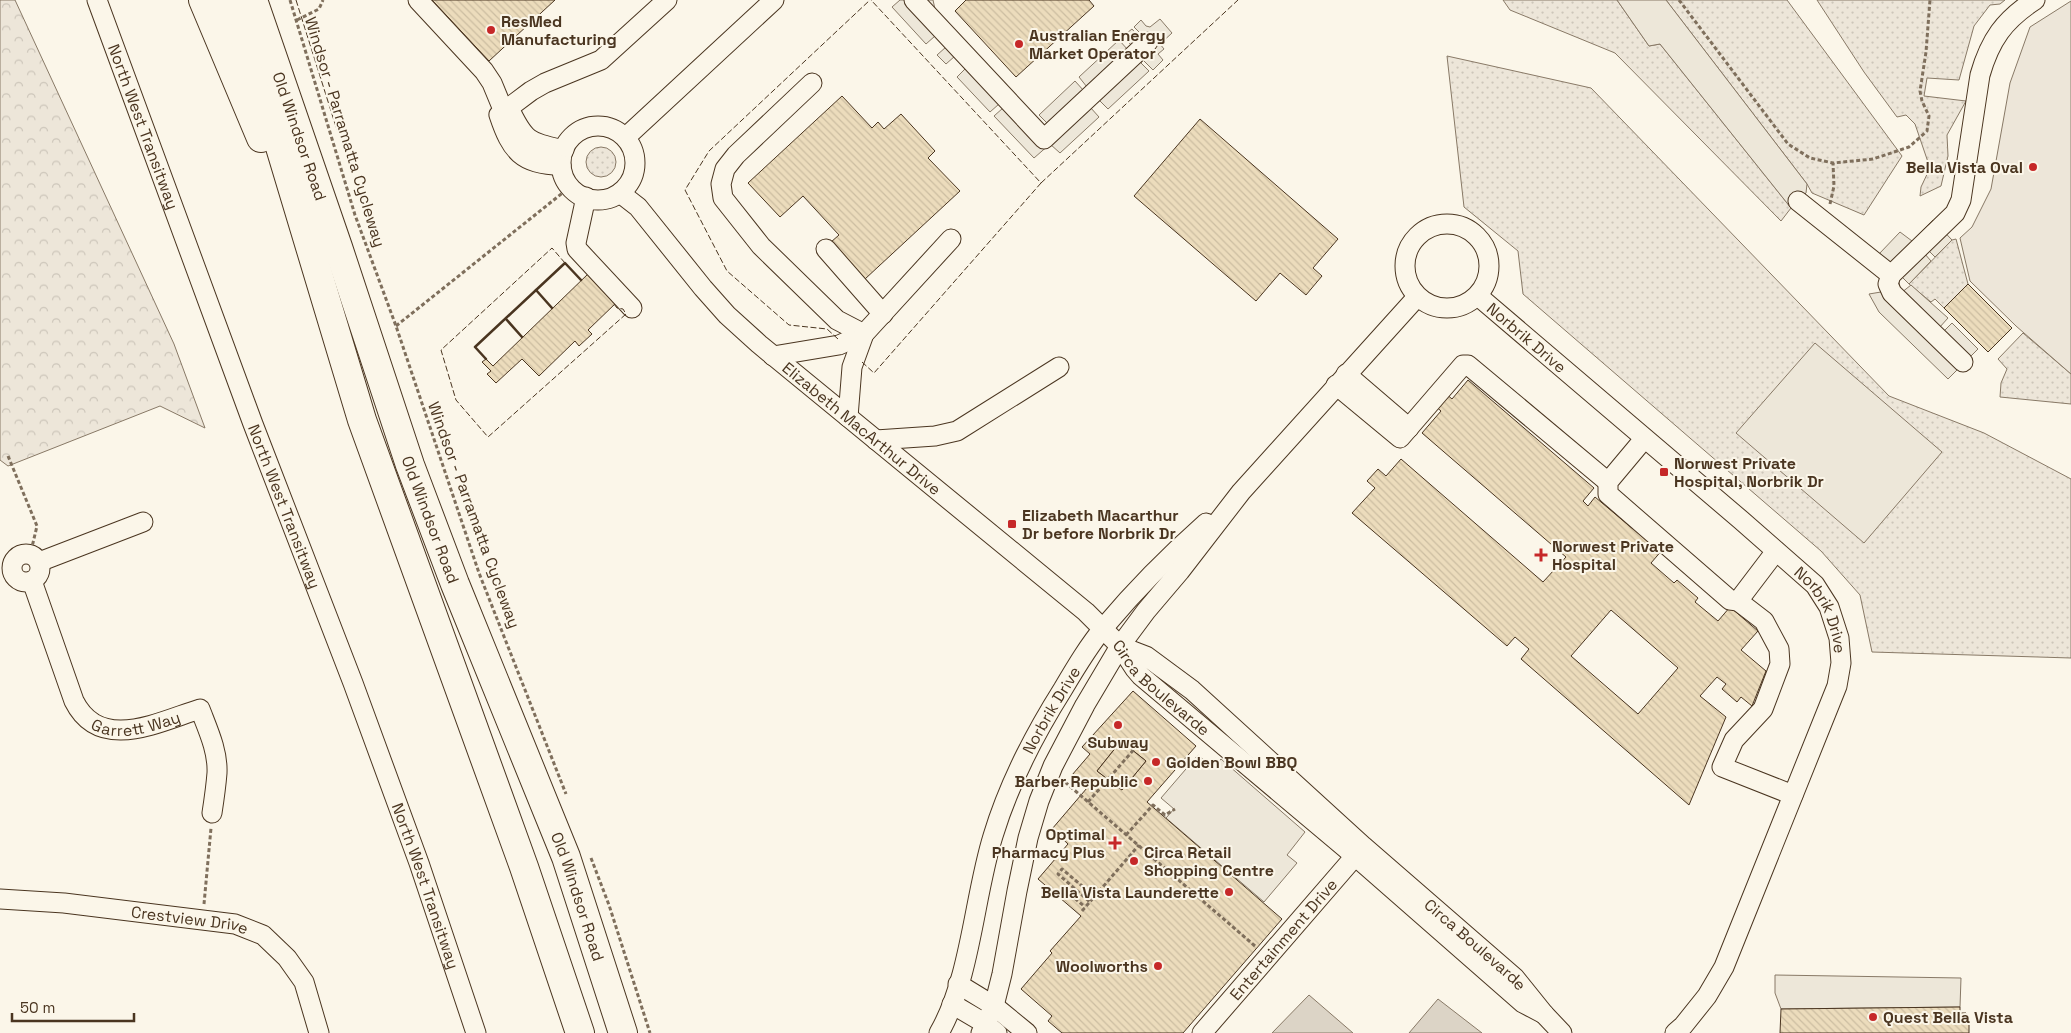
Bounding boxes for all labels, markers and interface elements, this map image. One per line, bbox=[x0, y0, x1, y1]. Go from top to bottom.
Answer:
place label: ResMed Manufacturing bbox=[501, 11, 617, 50]
street label: Windsor - Parramatta Cycleway bbox=[300, 14, 390, 250]
marker: ResMed Manufacturing bbox=[485, 24, 497, 36]
place label: Australian Energy Market Operator bbox=[1029, 25, 1166, 64]
marker: Australian Energy Market Operator bbox=[1013, 38, 1025, 50]
street label: North West Transitway bbox=[104, 41, 184, 212]
street label: Old Windsor Road bbox=[268, 69, 332, 203]
place label: Bella Vista Oval bbox=[1906, 157, 2023, 178]
marker: Bella Vista Oval bbox=[2027, 161, 2039, 173]
street label: Norbrik Drive bbox=[1483, 298, 1571, 377]
street label: Elizabeth MacArthur Drive bbox=[778, 357, 946, 500]
street label: Windsor - Parramatta Cycleway bbox=[423, 399, 525, 631]
street label: North West Transitway bbox=[244, 421, 326, 591]
street label: Old Windsor Road bbox=[397, 453, 464, 586]
place label: Norwest Private Hospital, Norbrik Dr bbox=[1674, 453, 1824, 492]
marker: Norwest Private Hospital, Norbrik Dr bbox=[1658, 466, 1670, 478]
place label: Elizabeth Macarthur Dr before Norbrik Dr bbox=[1022, 505, 1179, 544]
marker: Elizabeth Macarthur Dr before Norbrik Dr bbox=[1006, 518, 1018, 530]
place label: Norwest Private Hospital bbox=[1552, 536, 1674, 575]
marker: Norwest Private Hospital bbox=[1534, 548, 1548, 562]
street label: Norbrik Drive bbox=[1790, 561, 1851, 654]
street label: Circa Boulevarde bbox=[1109, 635, 1214, 740]
street label: Norbrik Drive bbox=[1017, 662, 1085, 757]
street label: Garrett Way bbox=[88, 706, 183, 741]
marker: Subway bbox=[1112, 719, 1124, 731]
place label: Subway bbox=[1087, 732, 1149, 753]
place label: Golden Bowl BBQ bbox=[1166, 752, 1297, 773]
marker: Golden Bowl BBQ bbox=[1150, 756, 1162, 768]
place label: Barber Republic bbox=[1014, 771, 1138, 792]
marker: Barber Republic bbox=[1142, 775, 1154, 787]
street label: North West Transitway bbox=[387, 800, 464, 972]
place label: Optimal Pharmacy Plus bbox=[992, 824, 1105, 863]
street label: Old Windsor Road bbox=[546, 829, 609, 964]
marker: Optimal Pharmacy Plus bbox=[1109, 837, 1121, 849]
place label: Circa Retail Shopping Centre bbox=[1144, 842, 1274, 881]
marker: Circa Retail Shopping Centre bbox=[1128, 855, 1140, 867]
street label: Entertainment Drive bbox=[1225, 874, 1342, 1004]
place label: Bella Vista Launderette bbox=[1041, 882, 1219, 903]
marker: Bella Vista Launderette bbox=[1223, 886, 1235, 898]
street label: Circa Boulevarde bbox=[1420, 894, 1531, 995]
street label: Crestview Drive bbox=[130, 901, 252, 939]
place label: Woolworths bbox=[1056, 956, 1148, 977]
marker: Woolworths bbox=[1152, 960, 1164, 972]
scale bar bbox=[12, 990, 135, 1022]
text: 50 m bbox=[20, 998, 55, 1017]
place label: Quest Bella Vista bbox=[1883, 1007, 2013, 1028]
marker: Quest Bella Vista bbox=[1867, 1011, 1879, 1023]

